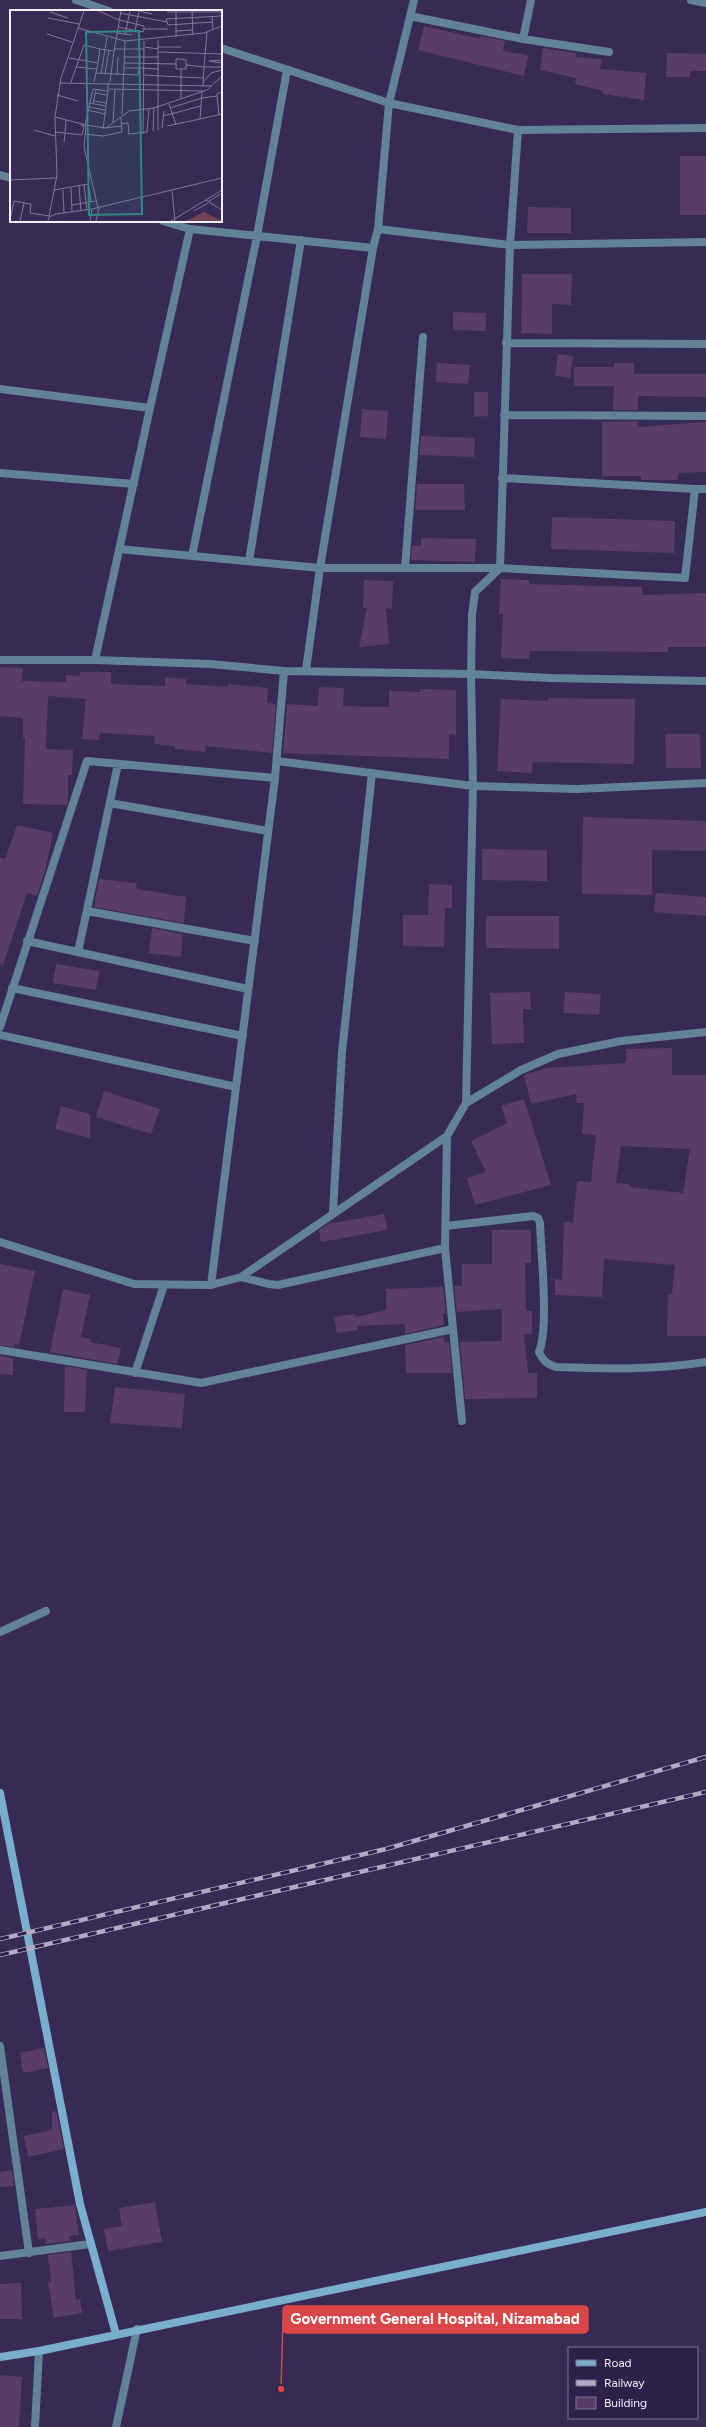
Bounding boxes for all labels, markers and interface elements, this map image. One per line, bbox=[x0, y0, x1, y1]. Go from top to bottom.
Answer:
inset map bbox=[10, 10, 222, 222]
callout: Government General Hospital, Nizamabad bbox=[283, 2306, 588, 2333]
text: Government General Hospital, Nizamabad bbox=[290, 2310, 580, 2328]
legend bbox=[568, 2347, 698, 2419]
text: Road bbox=[604, 2356, 632, 2370]
text: Railway bbox=[604, 2376, 645, 2390]
text: Building bbox=[604, 2396, 647, 2410]

